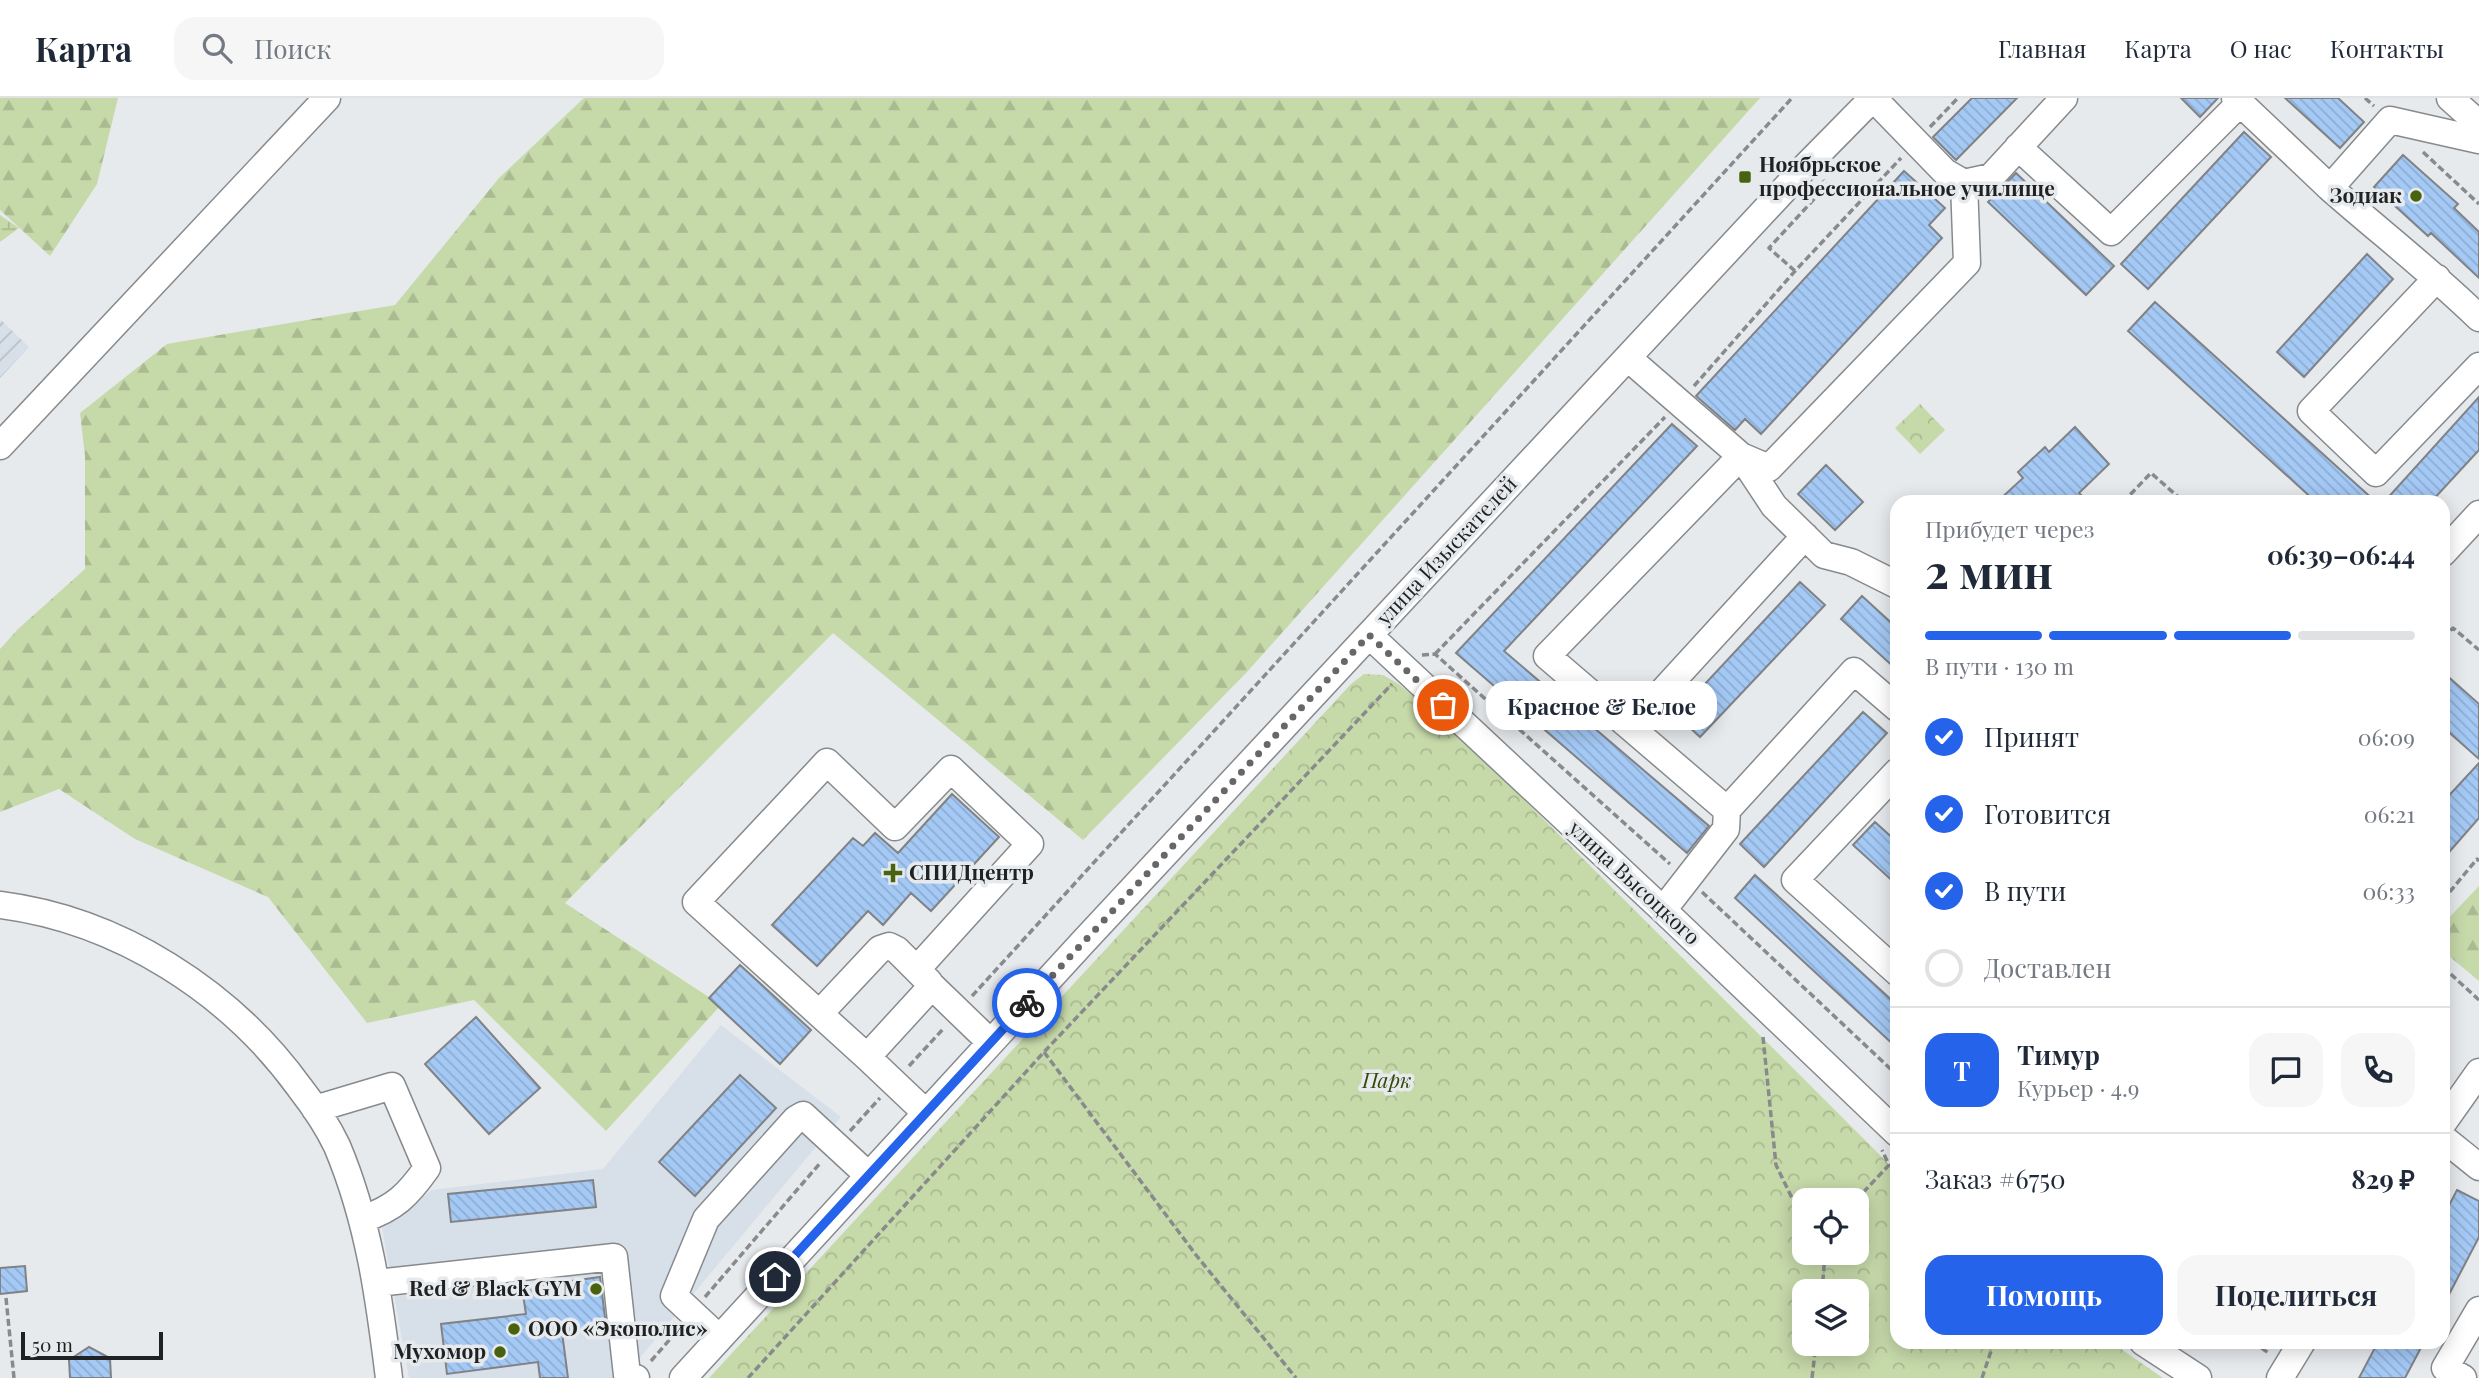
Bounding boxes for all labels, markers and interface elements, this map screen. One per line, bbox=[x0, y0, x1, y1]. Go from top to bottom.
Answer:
search box bbox=[174, 17, 664, 80]
text: Карта bbox=[35, 26, 132, 70]
icon: search bbox=[198, 29, 236, 67]
text: Поиск bbox=[254, 31, 331, 66]
text: Главная bbox=[1998, 32, 2086, 64]
text: Карта bbox=[2124, 32, 2192, 64]
text: О нас bbox=[2230, 32, 2292, 64]
text: Контакты bbox=[2330, 32, 2444, 64]
place label: Ноябрьское профессиональное училище bbox=[1759, 149, 2055, 201]
marker: Ноябрьское профессиональное училище bbox=[1737, 169, 1753, 185]
place label: Зодиак bbox=[2330, 180, 2402, 208]
marker: Зодиак bbox=[2408, 188, 2424, 204]
street label: улица Изыскателей bbox=[1368, 469, 1522, 631]
text: Прибудет через bbox=[1925, 513, 2094, 544]
text: 06:39–06:44 bbox=[2267, 537, 2415, 572]
text: 2 мин bbox=[1925, 539, 2053, 601]
text: В пути · 130 m bbox=[1925, 650, 2074, 681]
pin bbox=[1413, 675, 1473, 735]
callout: Красное & Белое bbox=[1485, 680, 1716, 730]
icon: bag bbox=[1424, 686, 1462, 724]
text: Красное & Белое bbox=[1507, 690, 1696, 721]
icon: check bbox=[1925, 718, 1963, 756]
text: Принят bbox=[1984, 719, 2079, 754]
text: 06:09 bbox=[2358, 721, 2415, 752]
icon: check bbox=[1925, 795, 1963, 833]
text: Готовится bbox=[1984, 796, 2111, 831]
text: 06:21 bbox=[2364, 798, 2415, 829]
street label: улица Высоцкого bbox=[1563, 813, 1707, 950]
place label: СПИДцентр bbox=[909, 857, 1034, 885]
marker: СПИДцентр bbox=[883, 863, 903, 883]
icon: check bbox=[1925, 872, 1963, 910]
text: В пути bbox=[1984, 873, 2066, 908]
text: 06:33 bbox=[2362, 875, 2415, 906]
text: Доставлен bbox=[1984, 950, 2111, 985]
courier bbox=[992, 968, 1062, 1038]
icon: bike bbox=[1008, 984, 1046, 1022]
button: chat bbox=[2249, 1033, 2323, 1107]
button: phone bbox=[2341, 1033, 2415, 1107]
text: Тимур bbox=[2017, 1037, 2100, 1072]
text: Т bbox=[1953, 1053, 1971, 1088]
park label: Парк bbox=[1361, 1065, 1412, 1093]
text: Курьер · 4.9 bbox=[2017, 1072, 2140, 1103]
text: Заказ #6750 bbox=[1925, 1161, 2066, 1196]
text: 829 ₽ bbox=[2351, 1161, 2415, 1196]
map controls bbox=[1792, 1188, 1869, 1356]
button: locate bbox=[1792, 1188, 1869, 1265]
pin bbox=[745, 1247, 805, 1307]
button: Помощь bbox=[1925, 1255, 2163, 1335]
button: Поделиться bbox=[2177, 1255, 2415, 1335]
icon: home bbox=[756, 1258, 794, 1296]
place label: Red & Black GYM bbox=[409, 1273, 582, 1301]
button: layers bbox=[1792, 1279, 1869, 1356]
marker: Red & Black GYM bbox=[588, 1281, 604, 1297]
place label: ООО «Экополис» bbox=[528, 1313, 708, 1341]
marker: ООО «Экополис» bbox=[506, 1321, 522, 1337]
scale bar bbox=[21, 1329, 163, 1361]
text: 50 m bbox=[32, 1331, 73, 1357]
place label: Мухомор bbox=[393, 1336, 486, 1364]
marker: Мухомор bbox=[492, 1344, 508, 1360]

